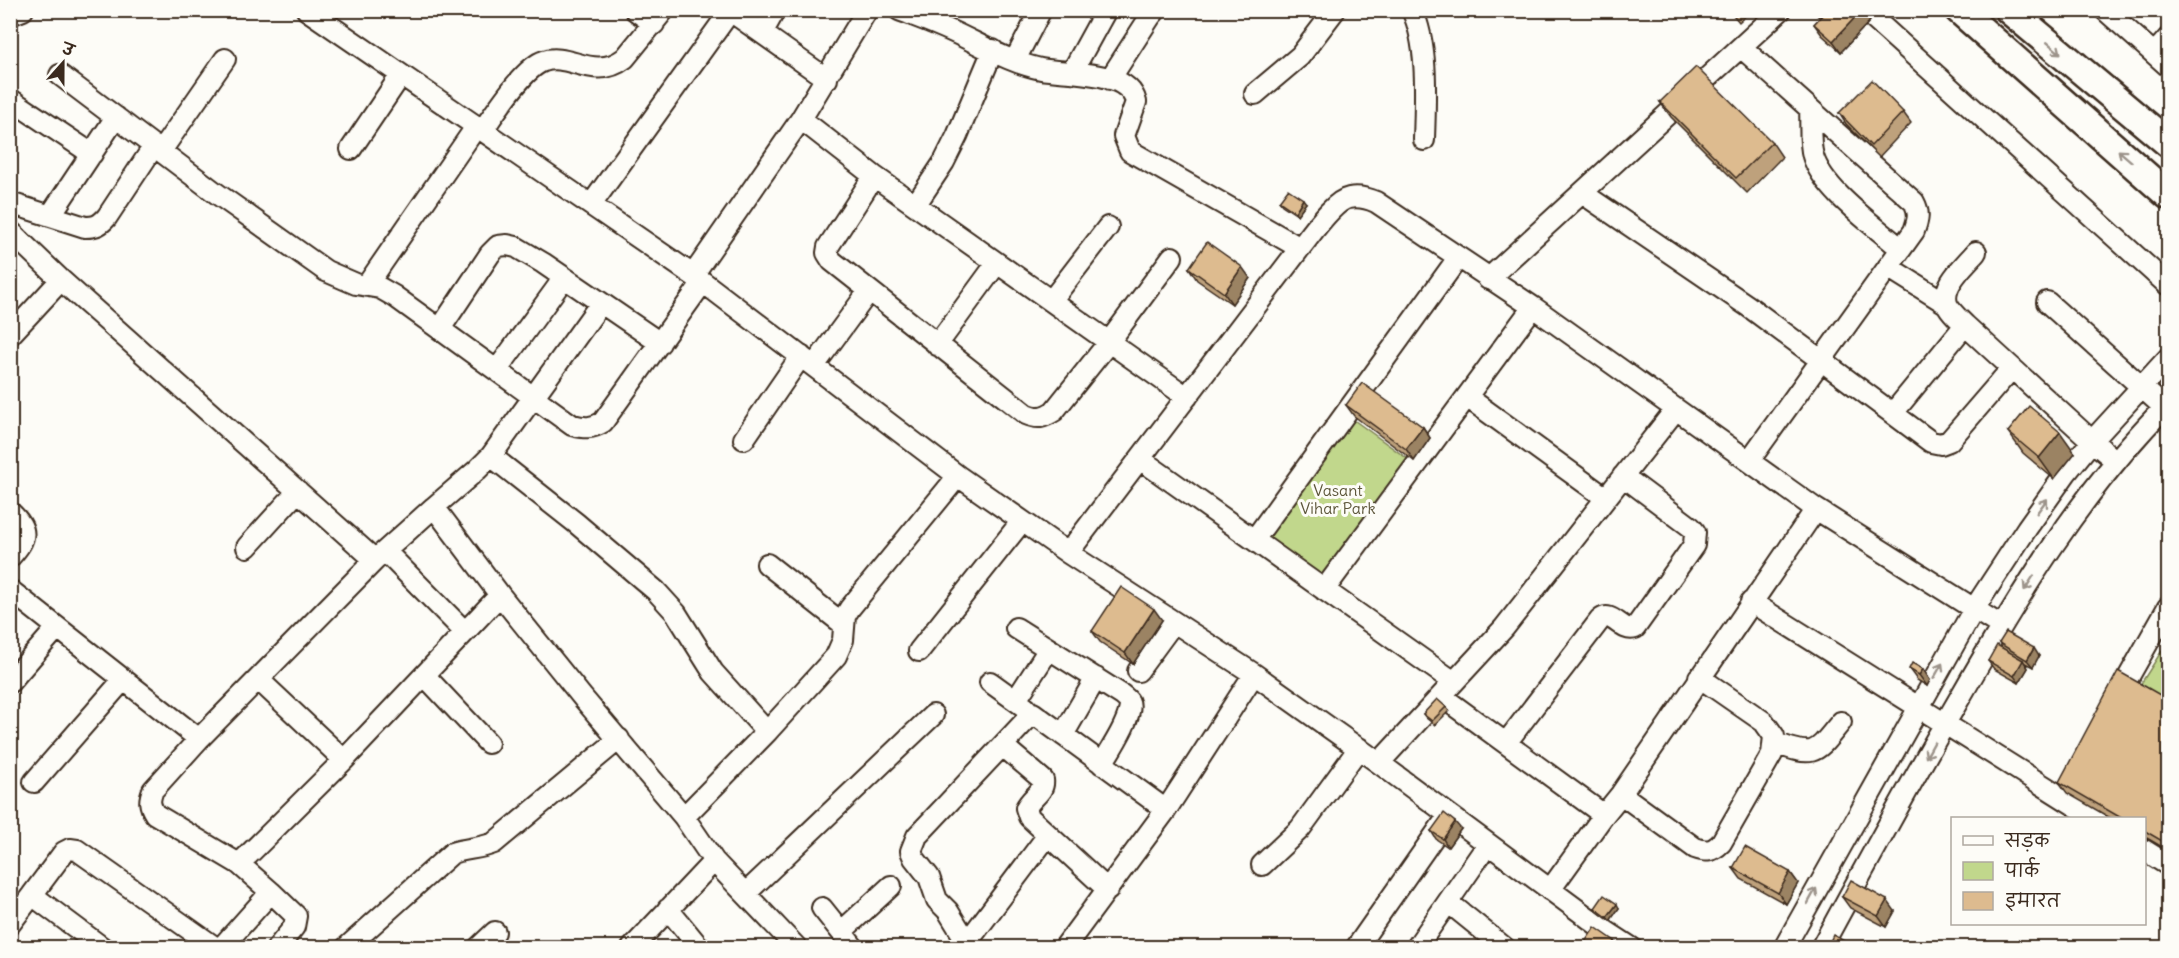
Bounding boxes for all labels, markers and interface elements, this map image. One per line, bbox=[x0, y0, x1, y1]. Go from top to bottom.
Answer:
north arrow bbox=[33, 33, 93, 93]
text: उ bbox=[58, 37, 78, 61]
one-way arrow bbox=[2046, 41, 2061, 55]
one-way arrow bbox=[2117, 149, 2132, 163]
park label: Vasant Vihar Park bbox=[1300, 480, 1376, 518]
one-way arrow bbox=[2036, 499, 2048, 515]
one-way arrow bbox=[2023, 574, 2036, 591]
one-way arrow bbox=[1932, 663, 1944, 680]
one-way arrow bbox=[1924, 741, 1936, 758]
legend bbox=[1951, 817, 2146, 925]
text: सड़क bbox=[2004, 829, 2050, 852]
text: पार्क bbox=[2004, 857, 2040, 882]
one-way arrow bbox=[1807, 888, 1819, 905]
text: इमारत bbox=[2005, 889, 2061, 912]

